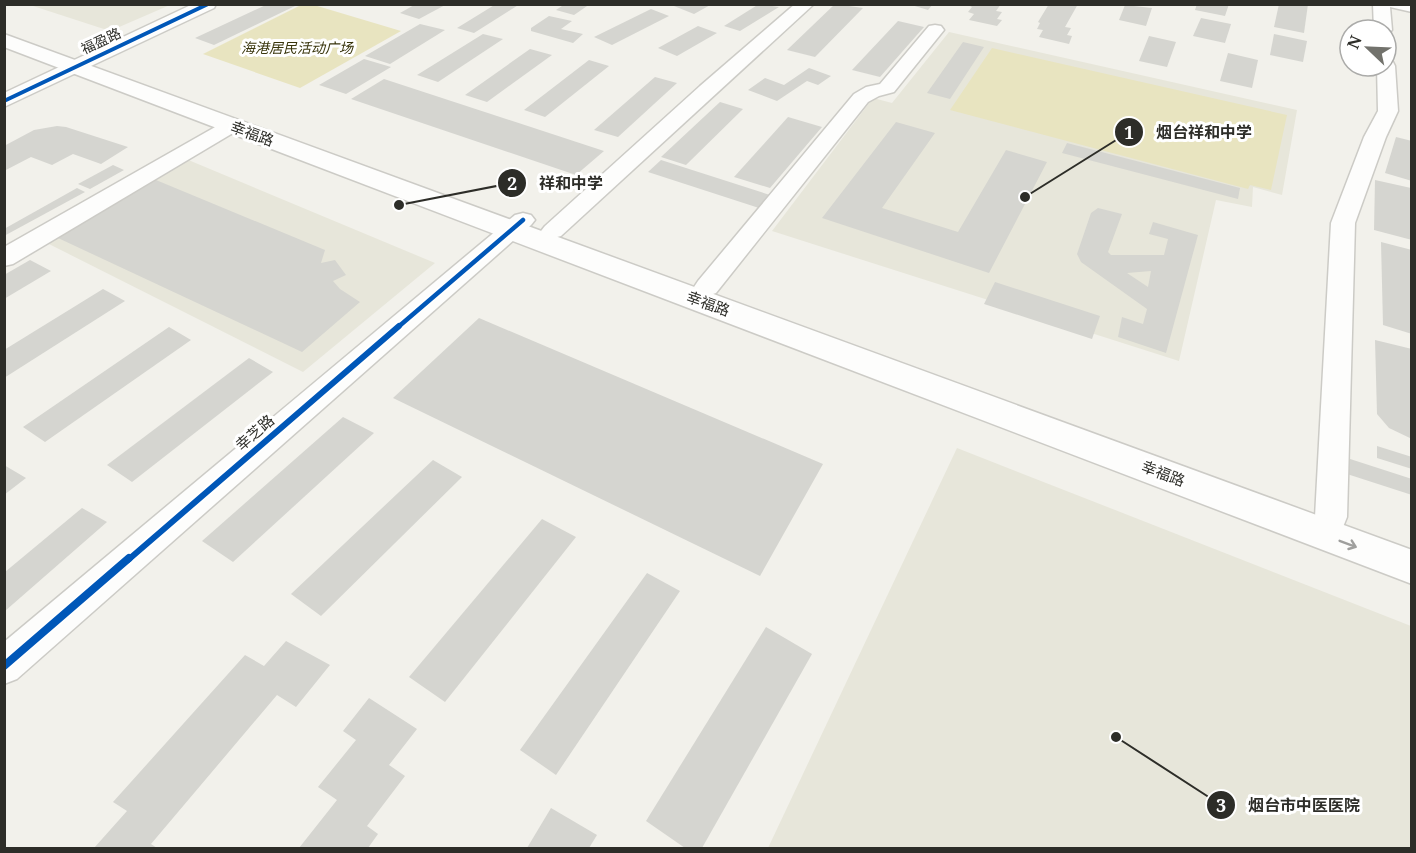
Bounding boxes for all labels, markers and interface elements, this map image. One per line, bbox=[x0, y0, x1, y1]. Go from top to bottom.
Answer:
north arrow bbox=[1338, 18, 1398, 78]
street label: 福盈路 bbox=[78, 23, 124, 58]
text: N bbox=[1342, 32, 1367, 52]
park label: 海港居民活动广场 bbox=[241, 38, 354, 57]
callout: 烟台祥和中学 bbox=[1114, 115, 1264, 149]
street label: 幸福路 bbox=[228, 116, 277, 150]
text: 1 bbox=[1124, 120, 1134, 144]
text: 烟台祥和中学 bbox=[1156, 121, 1252, 143]
callout: 祥和中学 bbox=[497, 166, 615, 200]
text: 2 bbox=[507, 171, 517, 195]
text: 祥和中学 bbox=[539, 172, 603, 194]
street label: 幸福路 bbox=[684, 286, 733, 320]
street label: 幸芝路 bbox=[231, 410, 278, 455]
street label: 幸福路 bbox=[1139, 456, 1188, 490]
one-way arrow bbox=[1338, 539, 1357, 550]
callout: 烟台市中医医院 bbox=[1206, 788, 1372, 822]
text: 3 bbox=[1216, 793, 1226, 817]
text: 烟台市中医医院 bbox=[1248, 794, 1360, 816]

